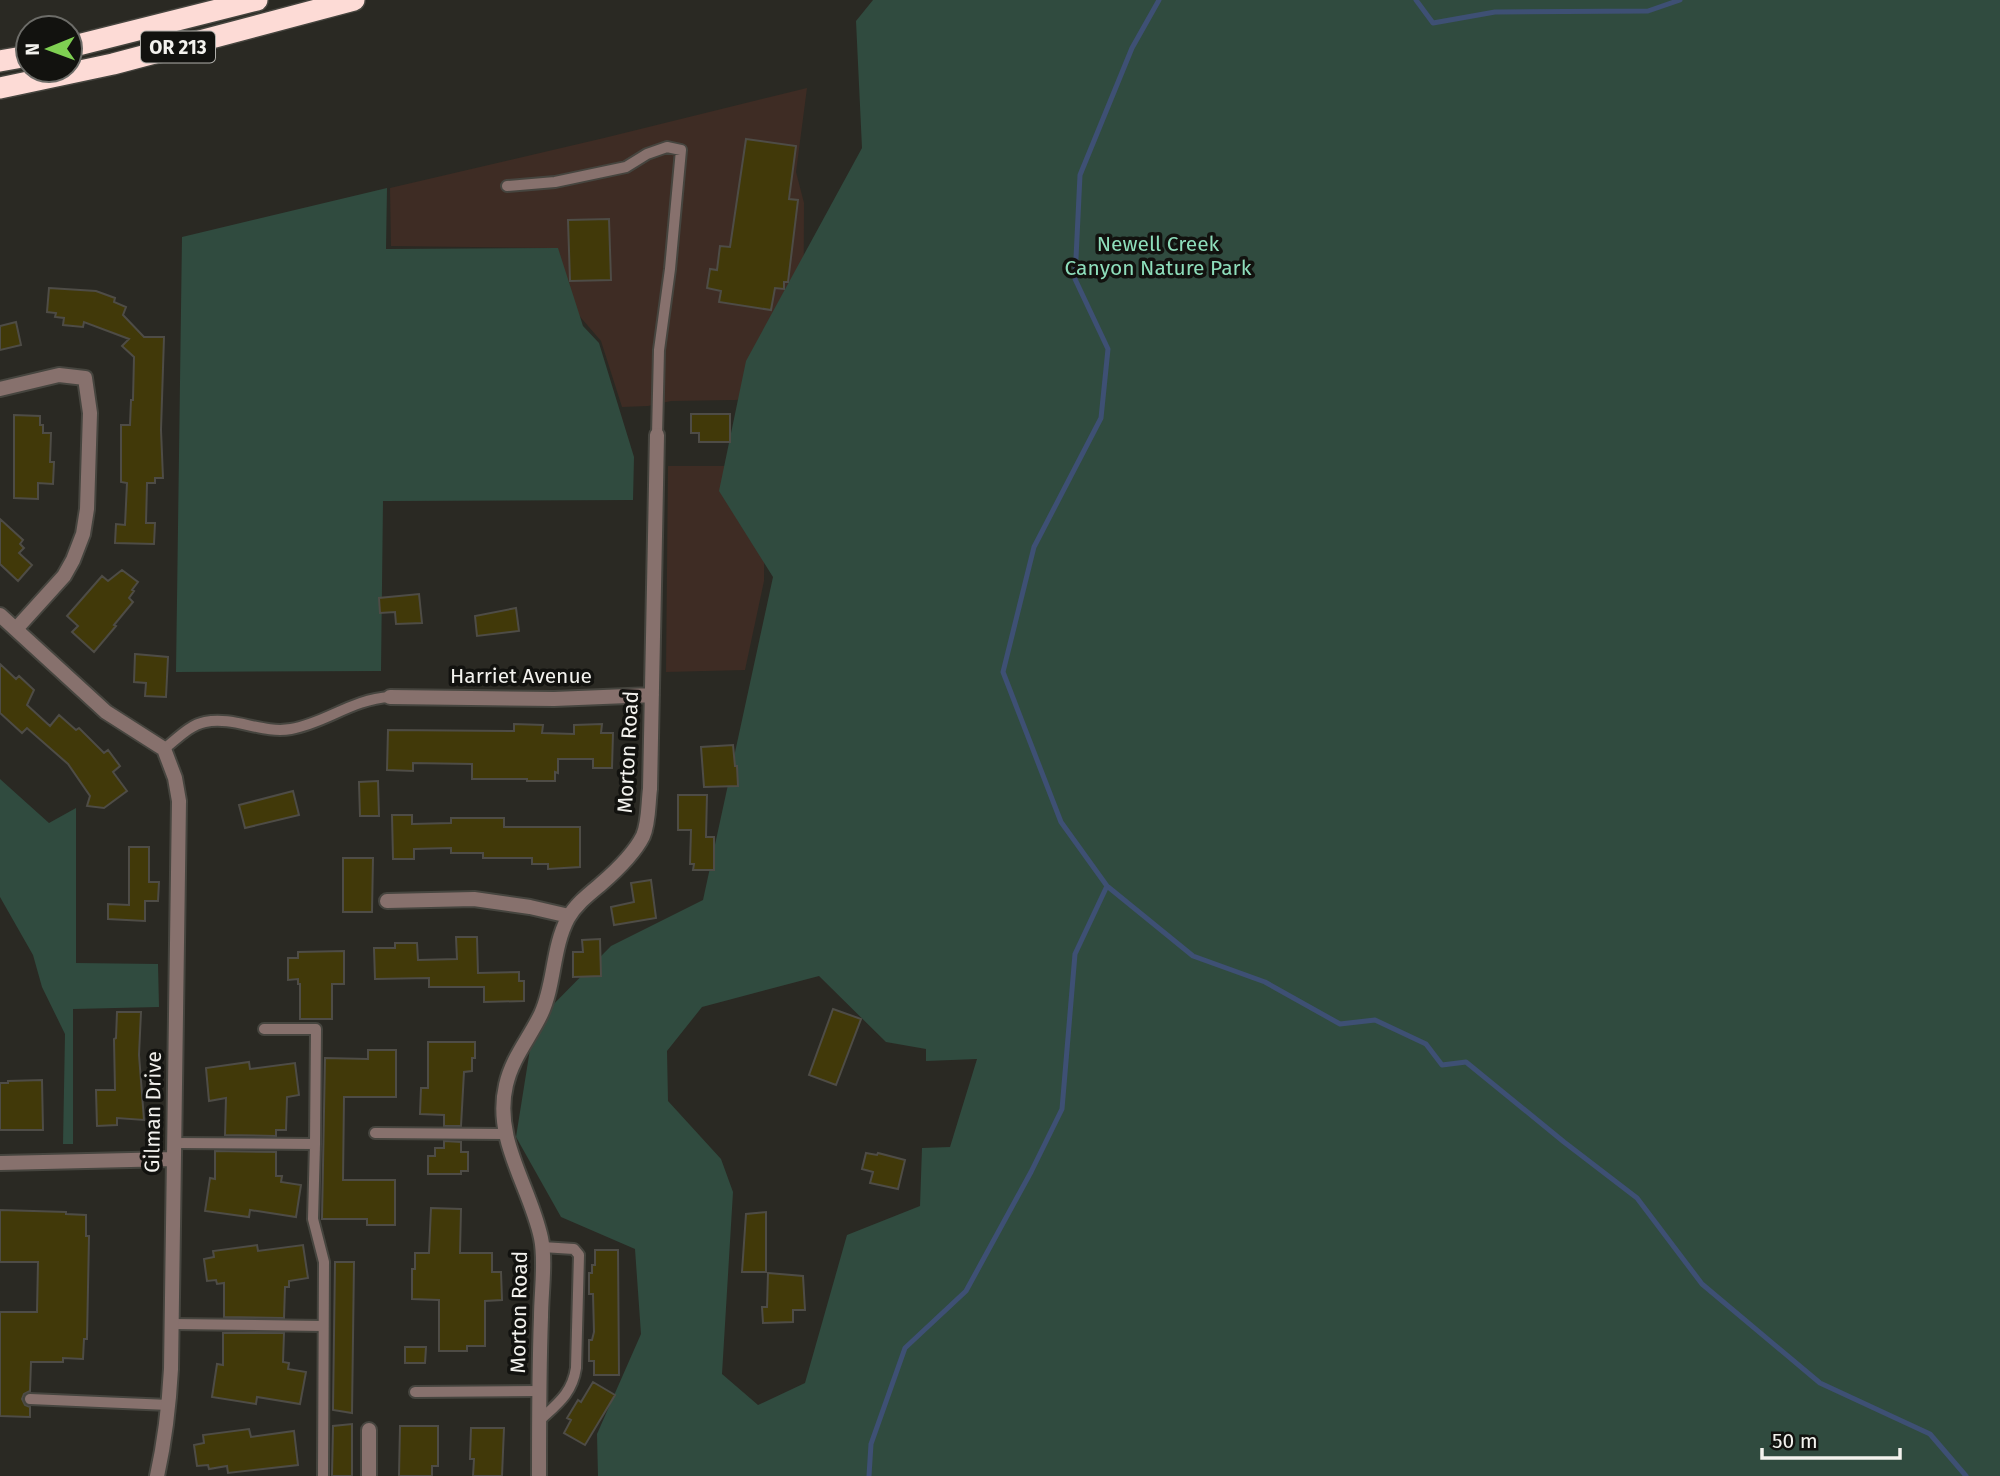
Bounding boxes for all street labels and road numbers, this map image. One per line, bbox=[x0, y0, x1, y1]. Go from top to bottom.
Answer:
road number: OR 213 bbox=[141, 32, 215, 62]
street label: Harriet Avenue bbox=[450, 663, 592, 689]
street label: Morton Road bbox=[612, 690, 644, 814]
street label: Gilman Drive bbox=[139, 1051, 167, 1173]
street label: Morton Road bbox=[505, 1251, 533, 1373]

